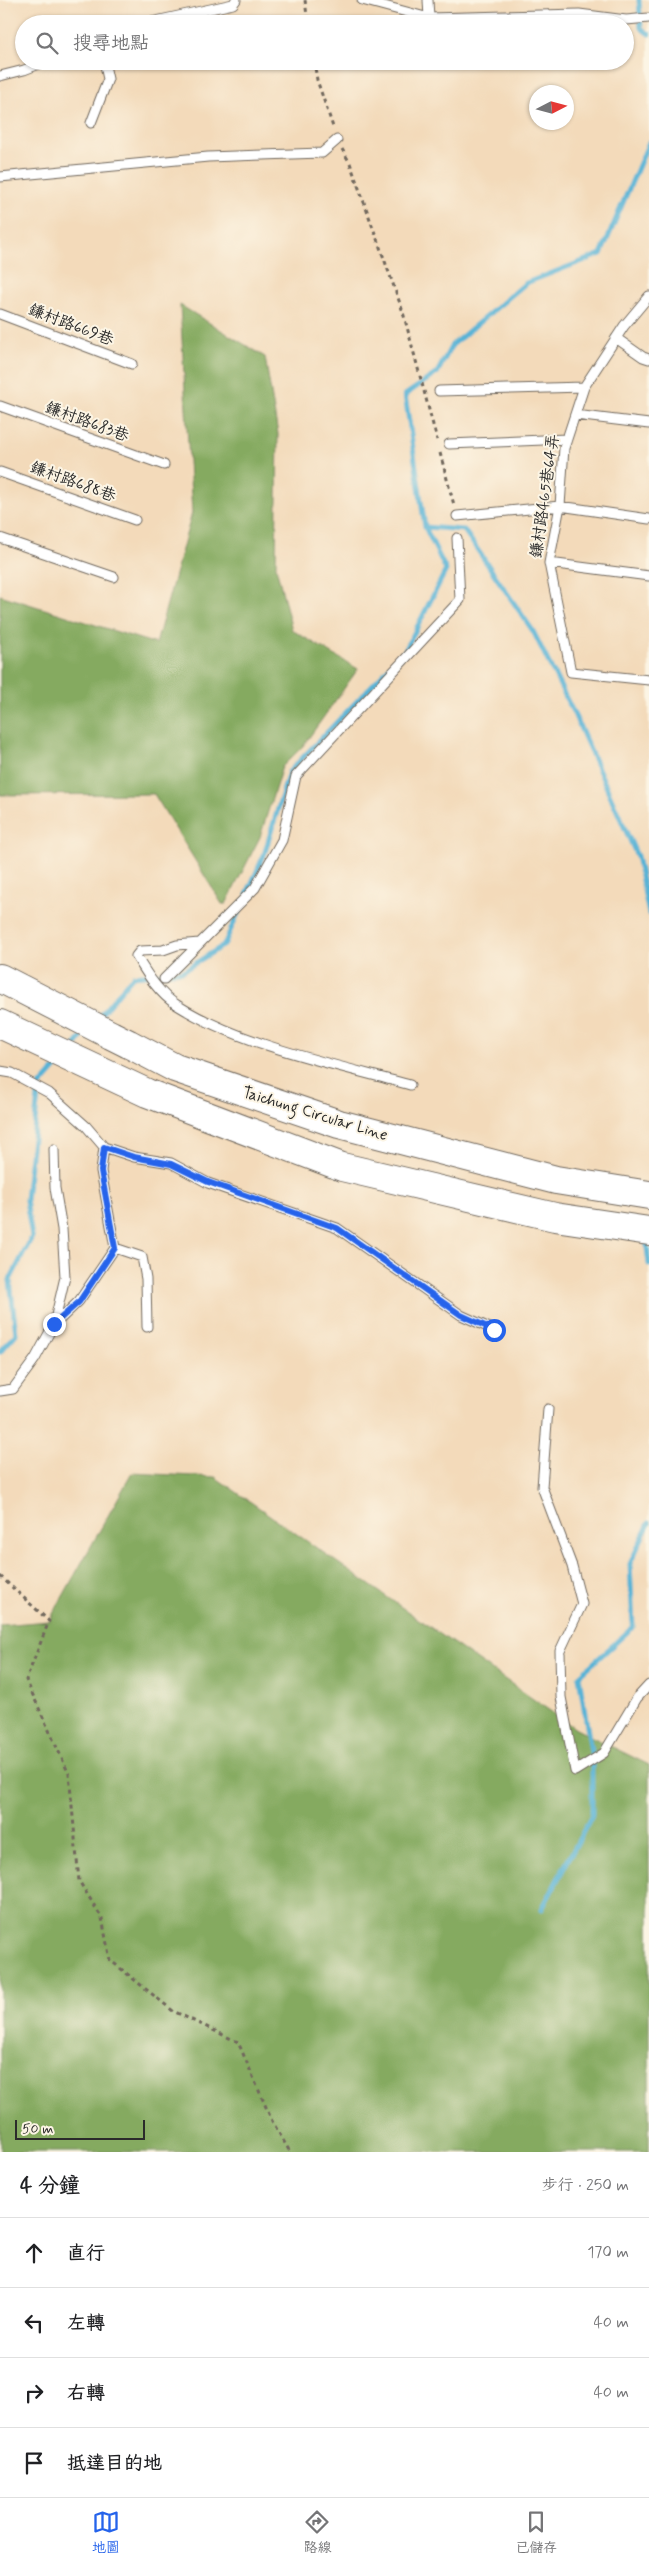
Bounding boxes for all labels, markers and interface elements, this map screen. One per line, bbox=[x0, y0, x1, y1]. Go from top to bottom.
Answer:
search box bbox=[15, 15, 634, 70]
icon: search bbox=[33, 29, 61, 57]
text: 搜尋地點 bbox=[73, 31, 149, 56]
north arrow bbox=[529, 85, 574, 130]
street label: 鎌村路669巷 bbox=[25, 299, 117, 351]
street label: 鎌村路683巷 bbox=[42, 397, 132, 447]
street label: 鎌村路465巷64弄 bbox=[526, 433, 564, 559]
street label: 鎌村路688巷 bbox=[27, 457, 119, 507]
street label: Taichung Circular Line bbox=[239, 1082, 390, 1147]
route end bbox=[43, 1313, 66, 1336]
route start bbox=[483, 1319, 506, 1342]
scale bar bbox=[15, 2117, 145, 2140]
text: 50 m bbox=[22, 2120, 53, 2138]
text: 4 分鐘 bbox=[20, 2172, 80, 2200]
text: 步行 · 250 m bbox=[542, 2175, 629, 2196]
icon: ahead bbox=[20, 2239, 48, 2267]
text: 直行 bbox=[67, 2241, 105, 2266]
text: 170 m bbox=[587, 2242, 629, 2263]
icon: left bbox=[20, 2309, 48, 2337]
text: 左轉 bbox=[67, 2311, 105, 2336]
text: 40 m bbox=[593, 2312, 629, 2333]
icon: right bbox=[20, 2379, 48, 2407]
text: 右轉 bbox=[67, 2381, 105, 2406]
text: 40 m bbox=[593, 2382, 629, 2403]
icon: arrive bbox=[20, 2449, 48, 2477]
text: 抵達目的地 bbox=[67, 2451, 162, 2476]
tab: 地圖 bbox=[92, 2508, 120, 2557]
tab: 路線 bbox=[303, 2508, 331, 2557]
tab: 已儲存 bbox=[515, 2508, 557, 2557]

